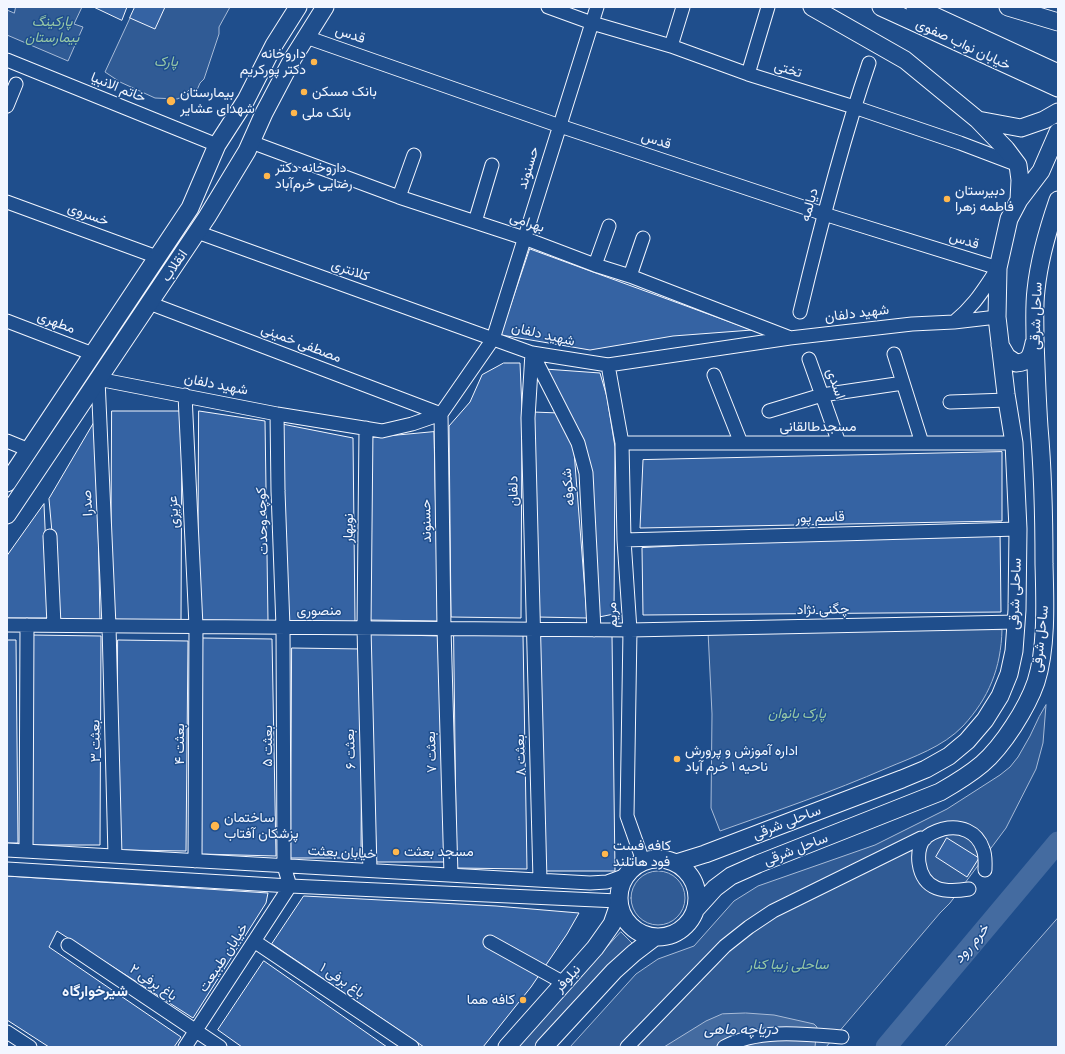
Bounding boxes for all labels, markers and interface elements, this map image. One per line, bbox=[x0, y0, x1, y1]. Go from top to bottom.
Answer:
park label: پارکینگ بیمارستان bbox=[25, 14, 79, 46]
street label: خیابان نواب صفوی bbox=[913, 16, 1013, 74]
street label: قدس bbox=[333, 22, 367, 48]
place label: داروخانه دکتر پورکریم bbox=[240, 46, 306, 78]
park label: پارک bbox=[154, 54, 178, 70]
marker: داروخانه دکتر پورکریم bbox=[309, 57, 319, 67]
street label: تختی bbox=[772, 58, 804, 82]
street label: خاتم الانبیا bbox=[88, 69, 148, 107]
place label: بانک مسکن bbox=[312, 84, 377, 100]
place label: بیمارستان شهدای عشایر bbox=[180, 85, 255, 118]
marker: بانک مسکن bbox=[299, 87, 309, 97]
marker: بیمارستان شهدای عشایر bbox=[165, 95, 177, 107]
place label: بانک ملی bbox=[302, 105, 351, 121]
marker: بانک ملی bbox=[289, 108, 299, 118]
street label: قدس bbox=[639, 128, 673, 154]
street label: حسنوند bbox=[515, 145, 543, 191]
place label: داروخانه دکتر رضایی خرم‌آباد bbox=[275, 160, 352, 192]
marker: داروخانه دکتر رضایی خرم‌آباد bbox=[262, 171, 272, 181]
place label: دبیرستان فاطمه زهرا bbox=[955, 183, 1014, 216]
street label: دیالمه bbox=[797, 186, 823, 224]
marker: دبیرستان فاطمه زهرا bbox=[942, 194, 952, 204]
street label: خسروی bbox=[65, 200, 111, 230]
street label: بهرامی bbox=[507, 209, 547, 237]
street label: قدس bbox=[947, 228, 981, 254]
street label: انقلاب bbox=[158, 247, 192, 285]
street label: کلانتری bbox=[329, 256, 371, 286]
street label: ساحل شرقی bbox=[1027, 282, 1047, 350]
street label: شهید دلفان bbox=[824, 302, 890, 326]
street label: مطهری bbox=[35, 308, 77, 338]
street label: شهید دلفان bbox=[510, 320, 576, 350]
street label: مصطفی خمینی bbox=[259, 321, 343, 367]
street label: اسدی bbox=[822, 366, 848, 402]
street label: شهید دلفان bbox=[183, 371, 249, 399]
street label: مسجدطالقانی bbox=[780, 419, 856, 435]
street label: شکوفه bbox=[559, 467, 579, 507]
street label: دلفان bbox=[505, 475, 523, 507]
street label: کوچه وحدت bbox=[253, 487, 273, 555]
street label: صدرا bbox=[79, 489, 97, 517]
street label: عزیزی bbox=[165, 495, 183, 529]
street label: حسنوند bbox=[418, 499, 436, 543]
street label: قاسم پور bbox=[795, 509, 845, 527]
street label: نوبهار bbox=[340, 513, 358, 543]
street label: ساحلی شرقی bbox=[1006, 558, 1026, 630]
street label: چگنی نژاد bbox=[797, 601, 849, 619]
street label: مریم bbox=[604, 602, 622, 628]
street label: منصوری bbox=[296, 603, 342, 619]
street label: ساحل شرقی bbox=[1029, 604, 1053, 674]
park label: پارک بانوان bbox=[768, 706, 826, 722]
street label: بعثت ۳ bbox=[87, 720, 105, 762]
street label: بعثت ۴ bbox=[172, 723, 188, 765]
street label: بعثت ۵ bbox=[260, 725, 276, 767]
street label: بعثت ۶ bbox=[342, 729, 360, 769]
street label: بعثت ۷ bbox=[423, 731, 441, 773]
street label: بعثت ۸ bbox=[512, 734, 530, 776]
place label: اداره آموزش و پرورش ناحیه ۱ خرم آباد bbox=[685, 743, 798, 776]
marker: اداره آموزش و پرورش ناحیه ۱ خرم آباد bbox=[672, 754, 682, 764]
street label: ساحلی شرقی bbox=[750, 802, 824, 844]
place label: ساختمان پزشکان آفتاب bbox=[224, 810, 299, 842]
marker: ساختمان پزشکان آفتاب bbox=[209, 820, 221, 832]
street label: ساحل شرقی bbox=[761, 830, 831, 870]
place label: کافه فست فود هاتلند bbox=[613, 838, 671, 870]
street label: خیابان بعثت bbox=[307, 843, 377, 863]
place label: مسجد بعثت bbox=[404, 844, 474, 860]
marker: مسجد بعثت bbox=[391, 847, 401, 857]
marker: کافه فست فود هاتلند bbox=[600, 849, 610, 859]
street label: خیابان طبیعت bbox=[196, 920, 252, 996]
water label: خرم رود bbox=[950, 921, 994, 967]
park label: ساحلی زیبا کنار bbox=[747, 957, 829, 973]
street label: باغ برفی ۱ bbox=[316, 960, 368, 1002]
street label: باغ برفی ۲ bbox=[126, 961, 180, 1005]
street label: نیلوفر bbox=[551, 962, 585, 996]
district label: شیرخوارگاه bbox=[62, 983, 128, 1001]
place label: کافه هما bbox=[467, 992, 515, 1008]
marker: کافه هما bbox=[518, 995, 528, 1005]
water label: دریاچه ماهی bbox=[704, 1021, 778, 1039]

